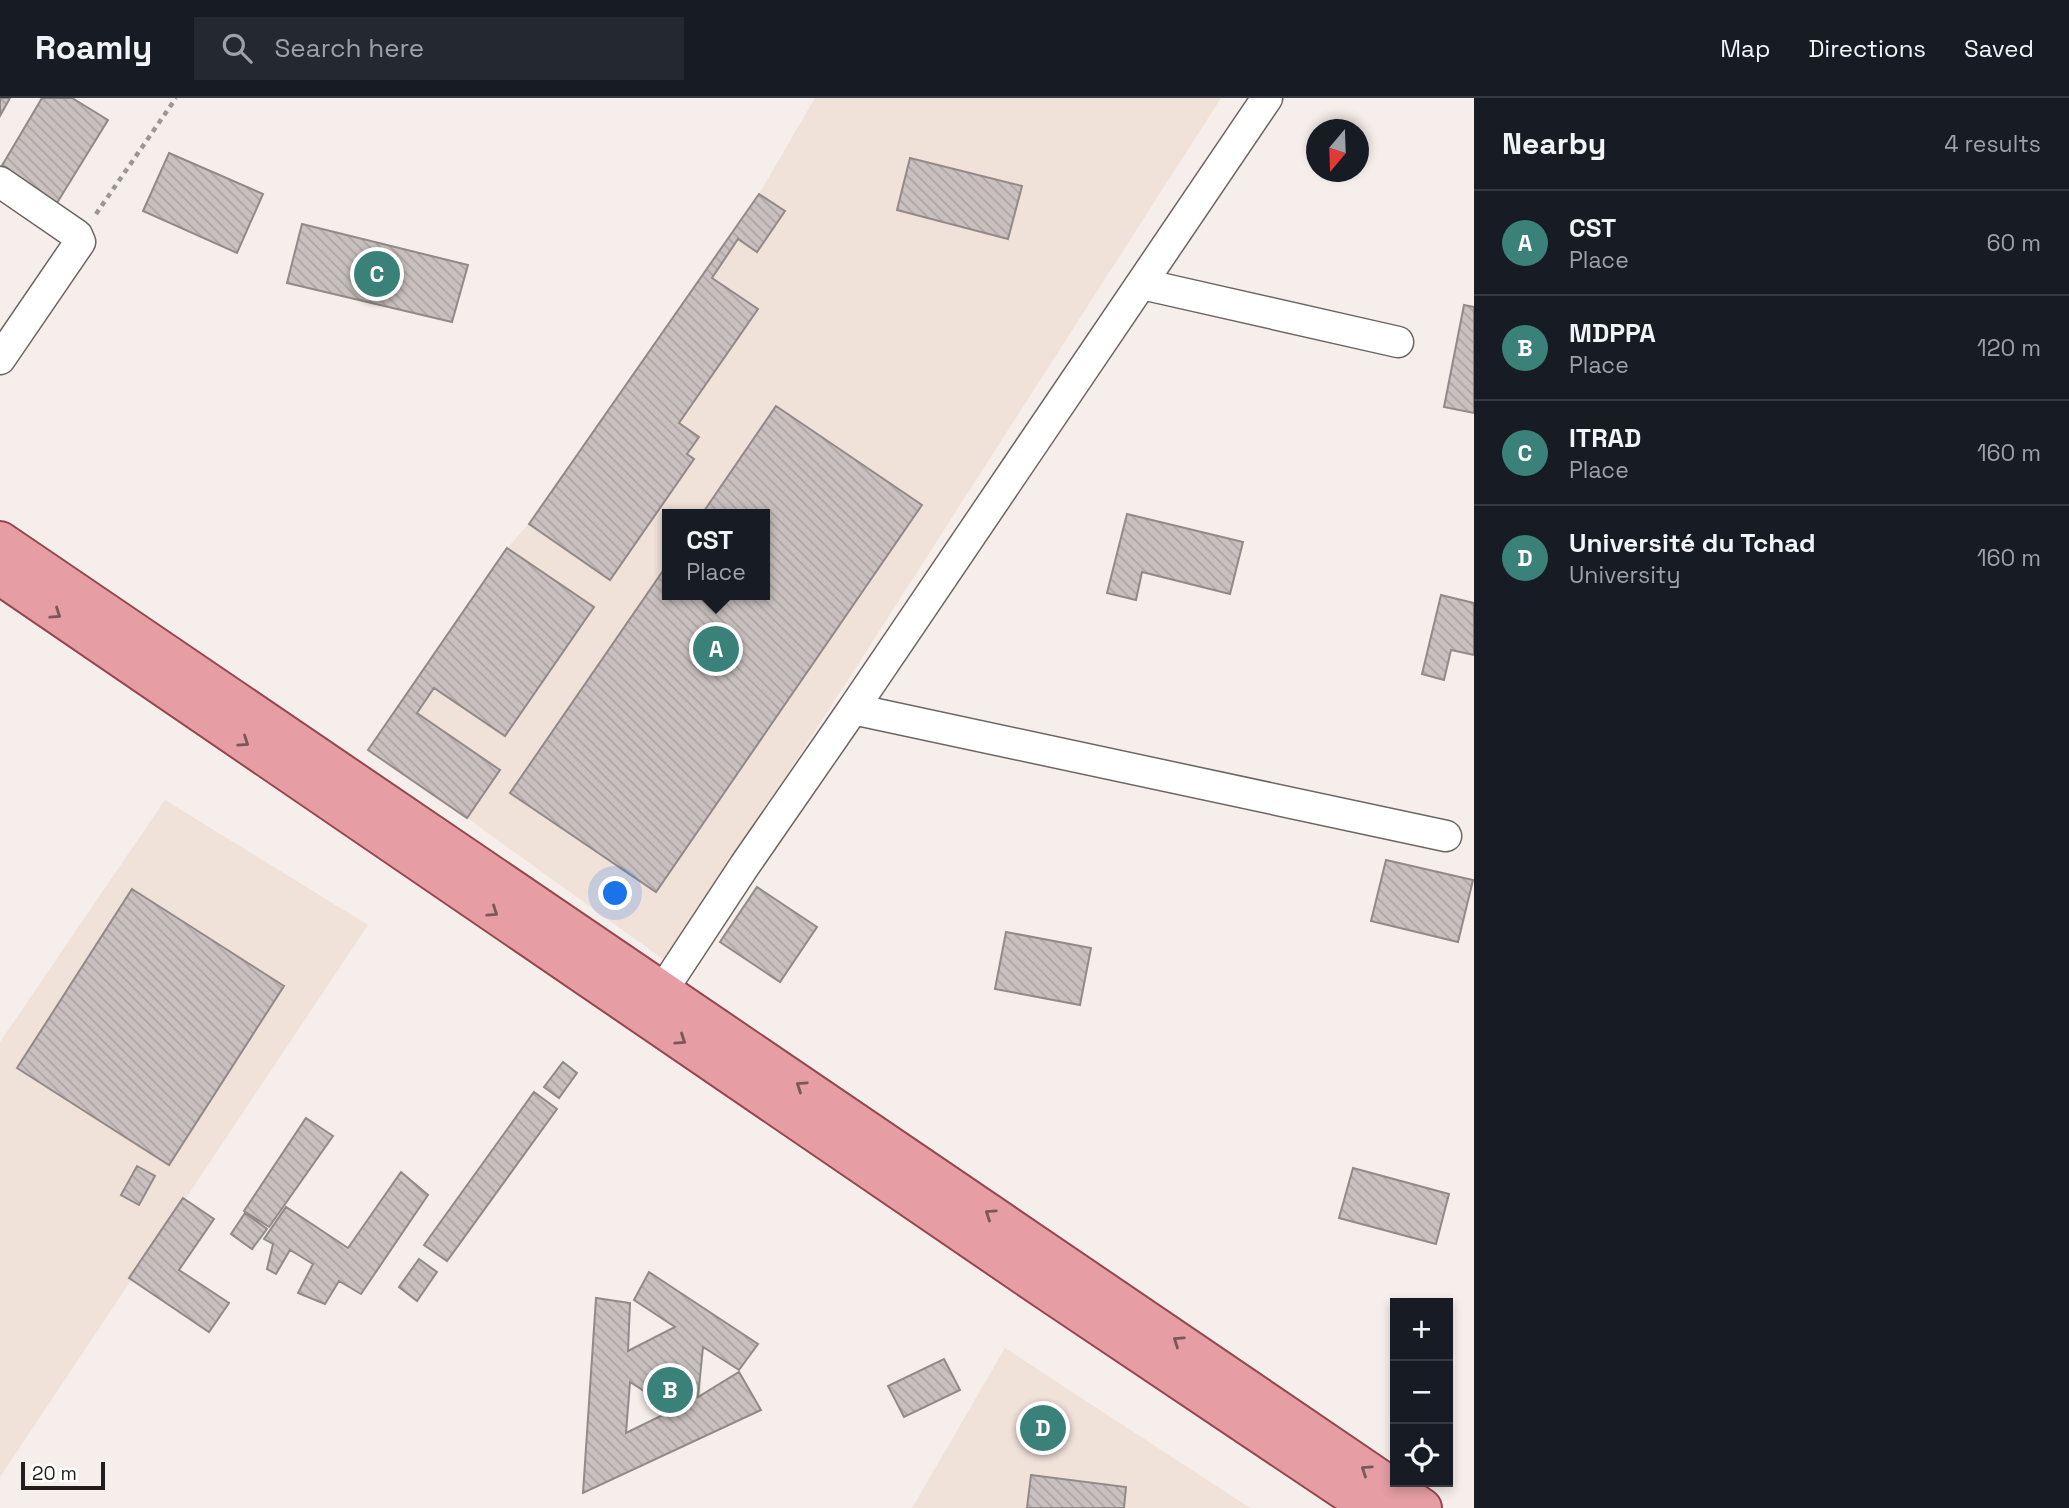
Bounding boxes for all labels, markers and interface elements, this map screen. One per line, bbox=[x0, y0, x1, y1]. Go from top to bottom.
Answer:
search box bbox=[194, 17, 684, 80]
text: Roamly bbox=[35, 27, 152, 69]
icon: search bbox=[218, 29, 256, 67]
text: Search here bbox=[274, 31, 424, 65]
text: Map bbox=[1720, 33, 1770, 64]
text: Directions bbox=[1808, 33, 1926, 64]
text: Saved bbox=[1964, 33, 2034, 64]
north arrow bbox=[1306, 119, 1369, 182]
text: Nearby bbox=[1502, 124, 1606, 163]
text: 4 results bbox=[1944, 129, 2041, 159]
text: CST bbox=[1569, 211, 1616, 245]
text: A bbox=[1518, 228, 1532, 258]
text: 60 m bbox=[1986, 228, 2041, 258]
text: Place bbox=[1569, 245, 1629, 275]
pin: C bbox=[354, 248, 400, 300]
text: MDPPA bbox=[1569, 316, 1656, 350]
text: B bbox=[1517, 333, 1533, 363]
text: 120 m bbox=[1977, 333, 2041, 363]
text: Place bbox=[1569, 350, 1629, 380]
text: ITRAD bbox=[1569, 421, 1641, 455]
text: C bbox=[1518, 438, 1532, 468]
text: 160 m bbox=[1977, 438, 2041, 468]
text: Place bbox=[1569, 455, 1629, 485]
popup bbox=[662, 509, 770, 600]
text: CST bbox=[686, 523, 733, 557]
text: Université du Tchad bbox=[1569, 526, 1816, 560]
text: D bbox=[1517, 543, 1533, 573]
text: 160 m bbox=[1977, 543, 2041, 573]
text: Place bbox=[686, 557, 746, 587]
text: University bbox=[1569, 560, 1680, 590]
one-way arrow bbox=[49, 606, 62, 619]
pin: A bbox=[693, 623, 739, 675]
one-way arrow bbox=[236, 734, 249, 746]
your location bbox=[598, 876, 632, 910]
one-way arrow bbox=[485, 904, 498, 917]
one-way arrow bbox=[673, 1032, 686, 1044]
one-way arrow bbox=[796, 1081, 809, 1094]
one-way arrow bbox=[985, 1210, 998, 1222]
map controls bbox=[1390, 1298, 1453, 1487]
button: + bbox=[1390, 1298, 1453, 1361]
one-way arrow bbox=[1173, 1337, 1186, 1350]
button: − bbox=[1390, 1361, 1453, 1424]
pin: B bbox=[647, 1364, 693, 1416]
pin: D bbox=[1020, 1402, 1066, 1454]
button: locate bbox=[1390, 1424, 1453, 1487]
scale bar bbox=[21, 1459, 105, 1491]
text: 20 m bbox=[32, 1461, 77, 1486]
one-way arrow bbox=[1361, 1465, 1374, 1478]

